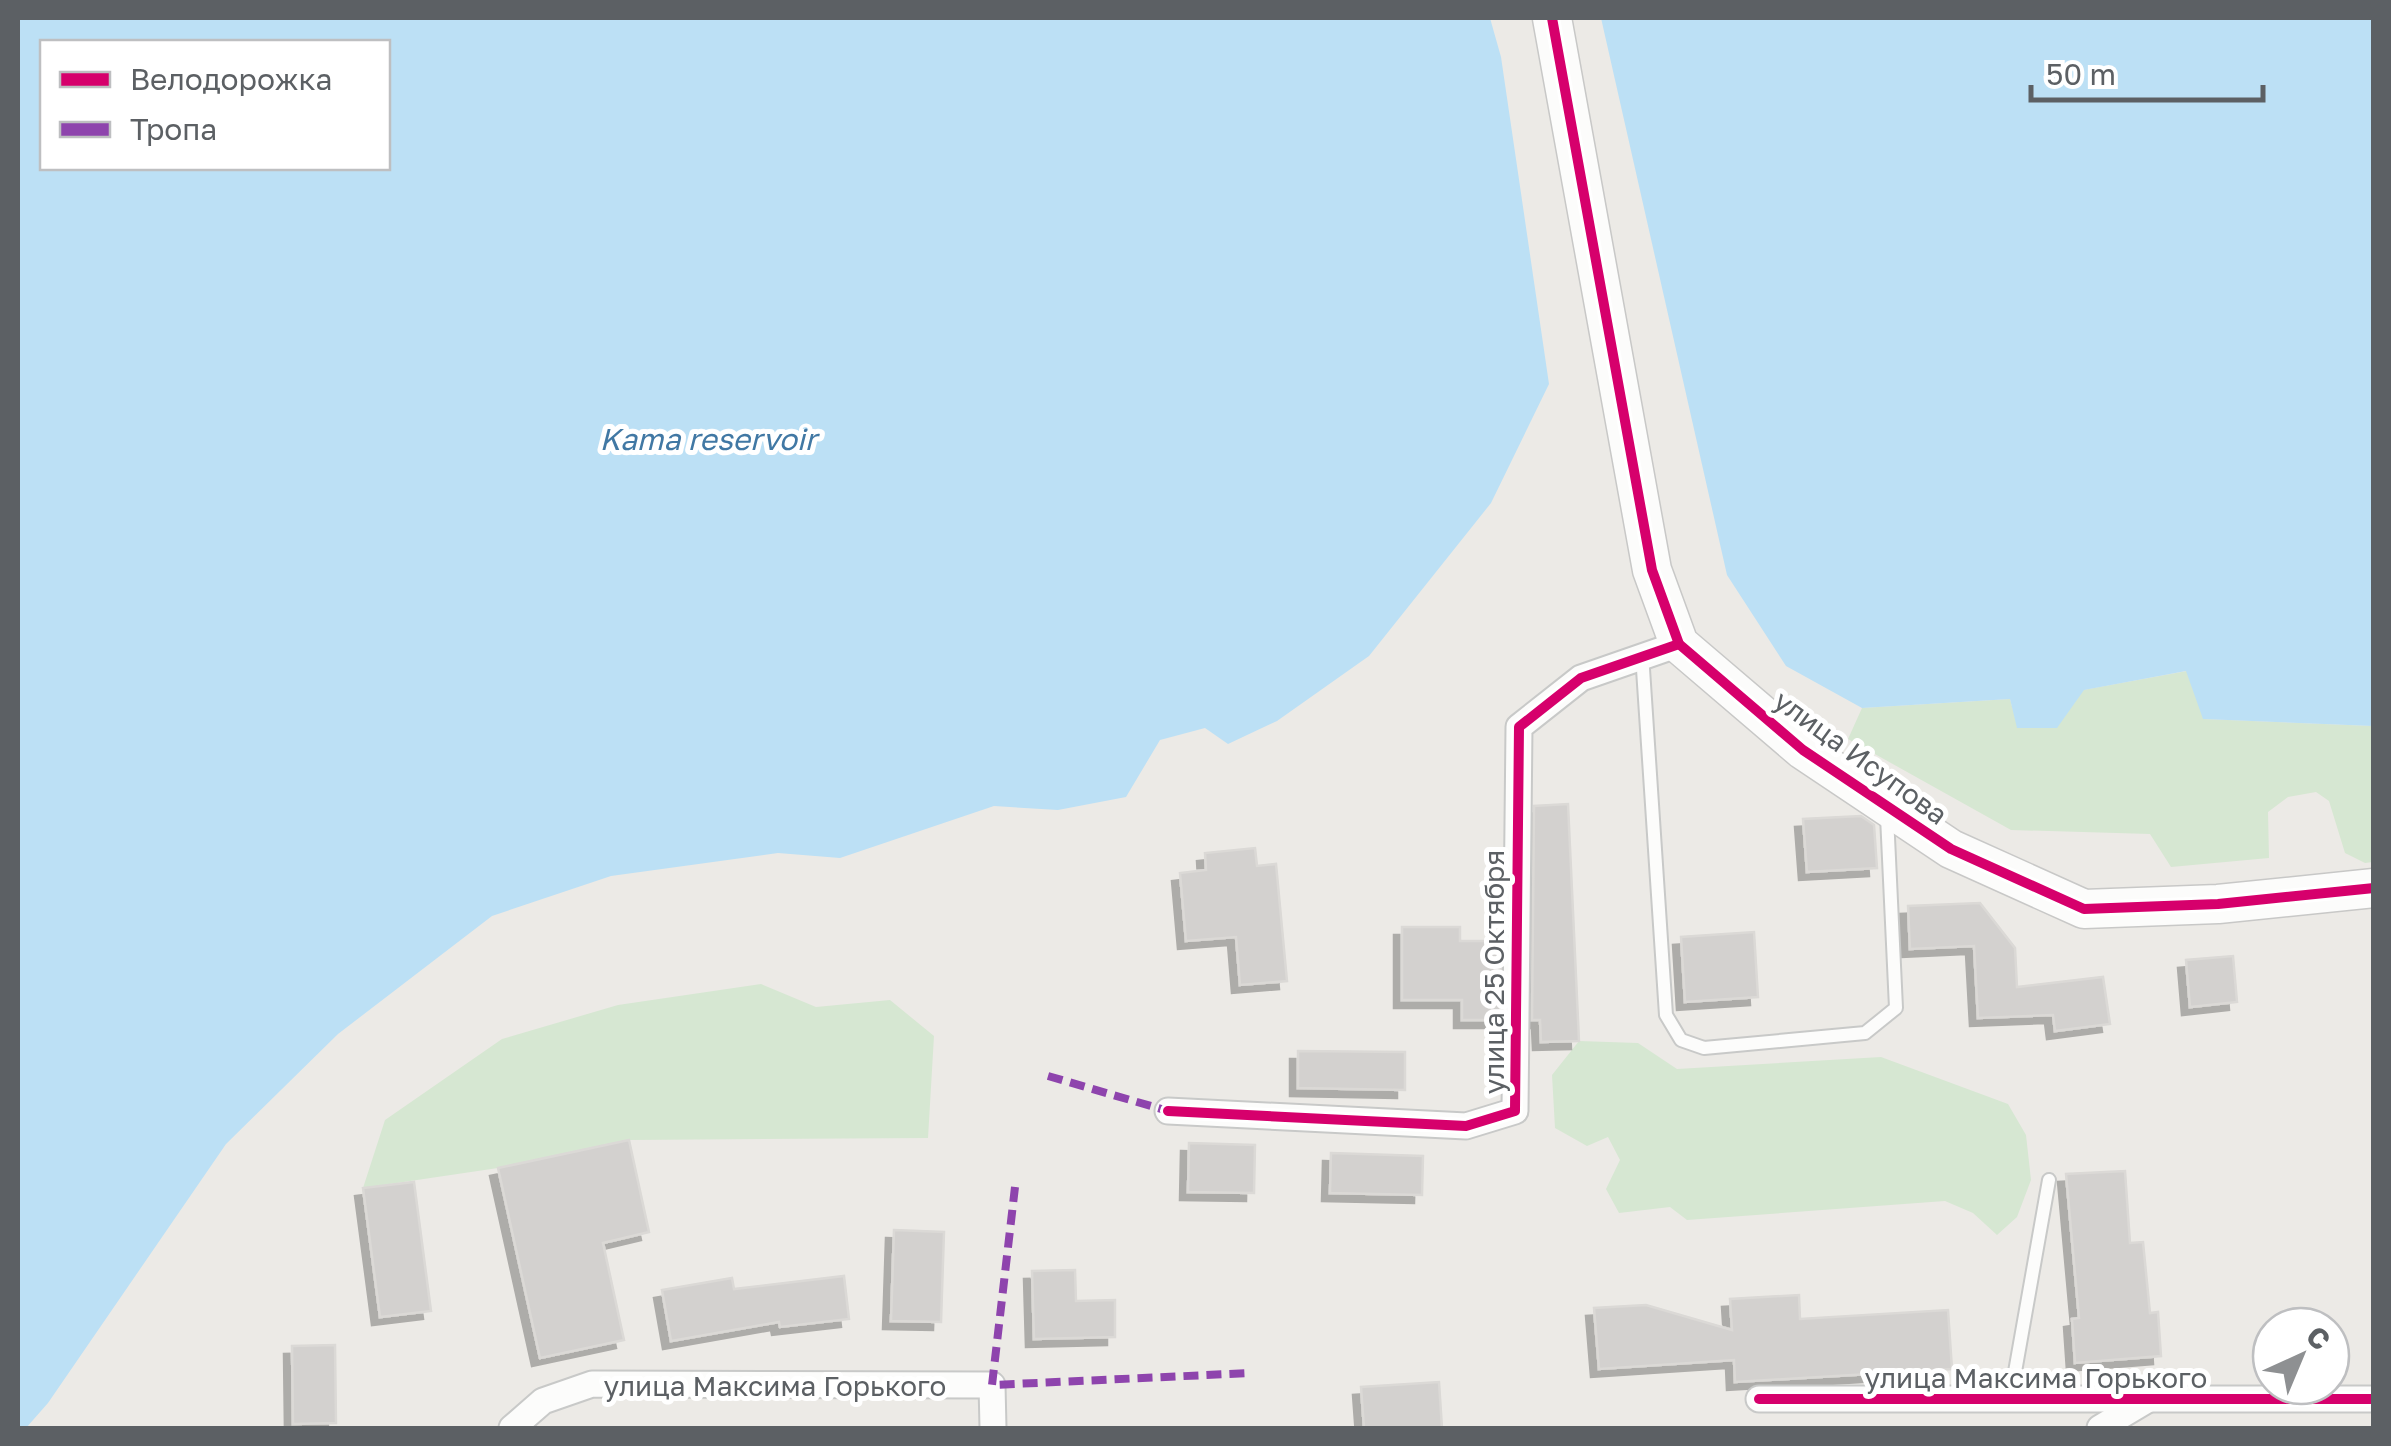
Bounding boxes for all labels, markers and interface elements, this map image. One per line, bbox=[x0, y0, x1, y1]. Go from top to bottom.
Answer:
legend bbox=[40, 40, 390, 170]
scale bar bbox=[2031, 40, 2264, 102]
text: 50 m bbox=[2046, 56, 2116, 92]
text: Велодорожка bbox=[130, 61, 332, 97]
text: Тропа bbox=[130, 111, 217, 147]
water label: Kama reservoir bbox=[600, 421, 821, 457]
street label: улица Исупова bbox=[1768, 683, 1954, 831]
street label: улица 25 Октября bbox=[1477, 850, 1510, 1094]
north arrow bbox=[2251, 1306, 2351, 1406]
text: С bbox=[2300, 1319, 2337, 1356]
street label: улица Максима Горького bbox=[1865, 1361, 2207, 1394]
street label: улица Максима Горького bbox=[604, 1369, 946, 1402]

